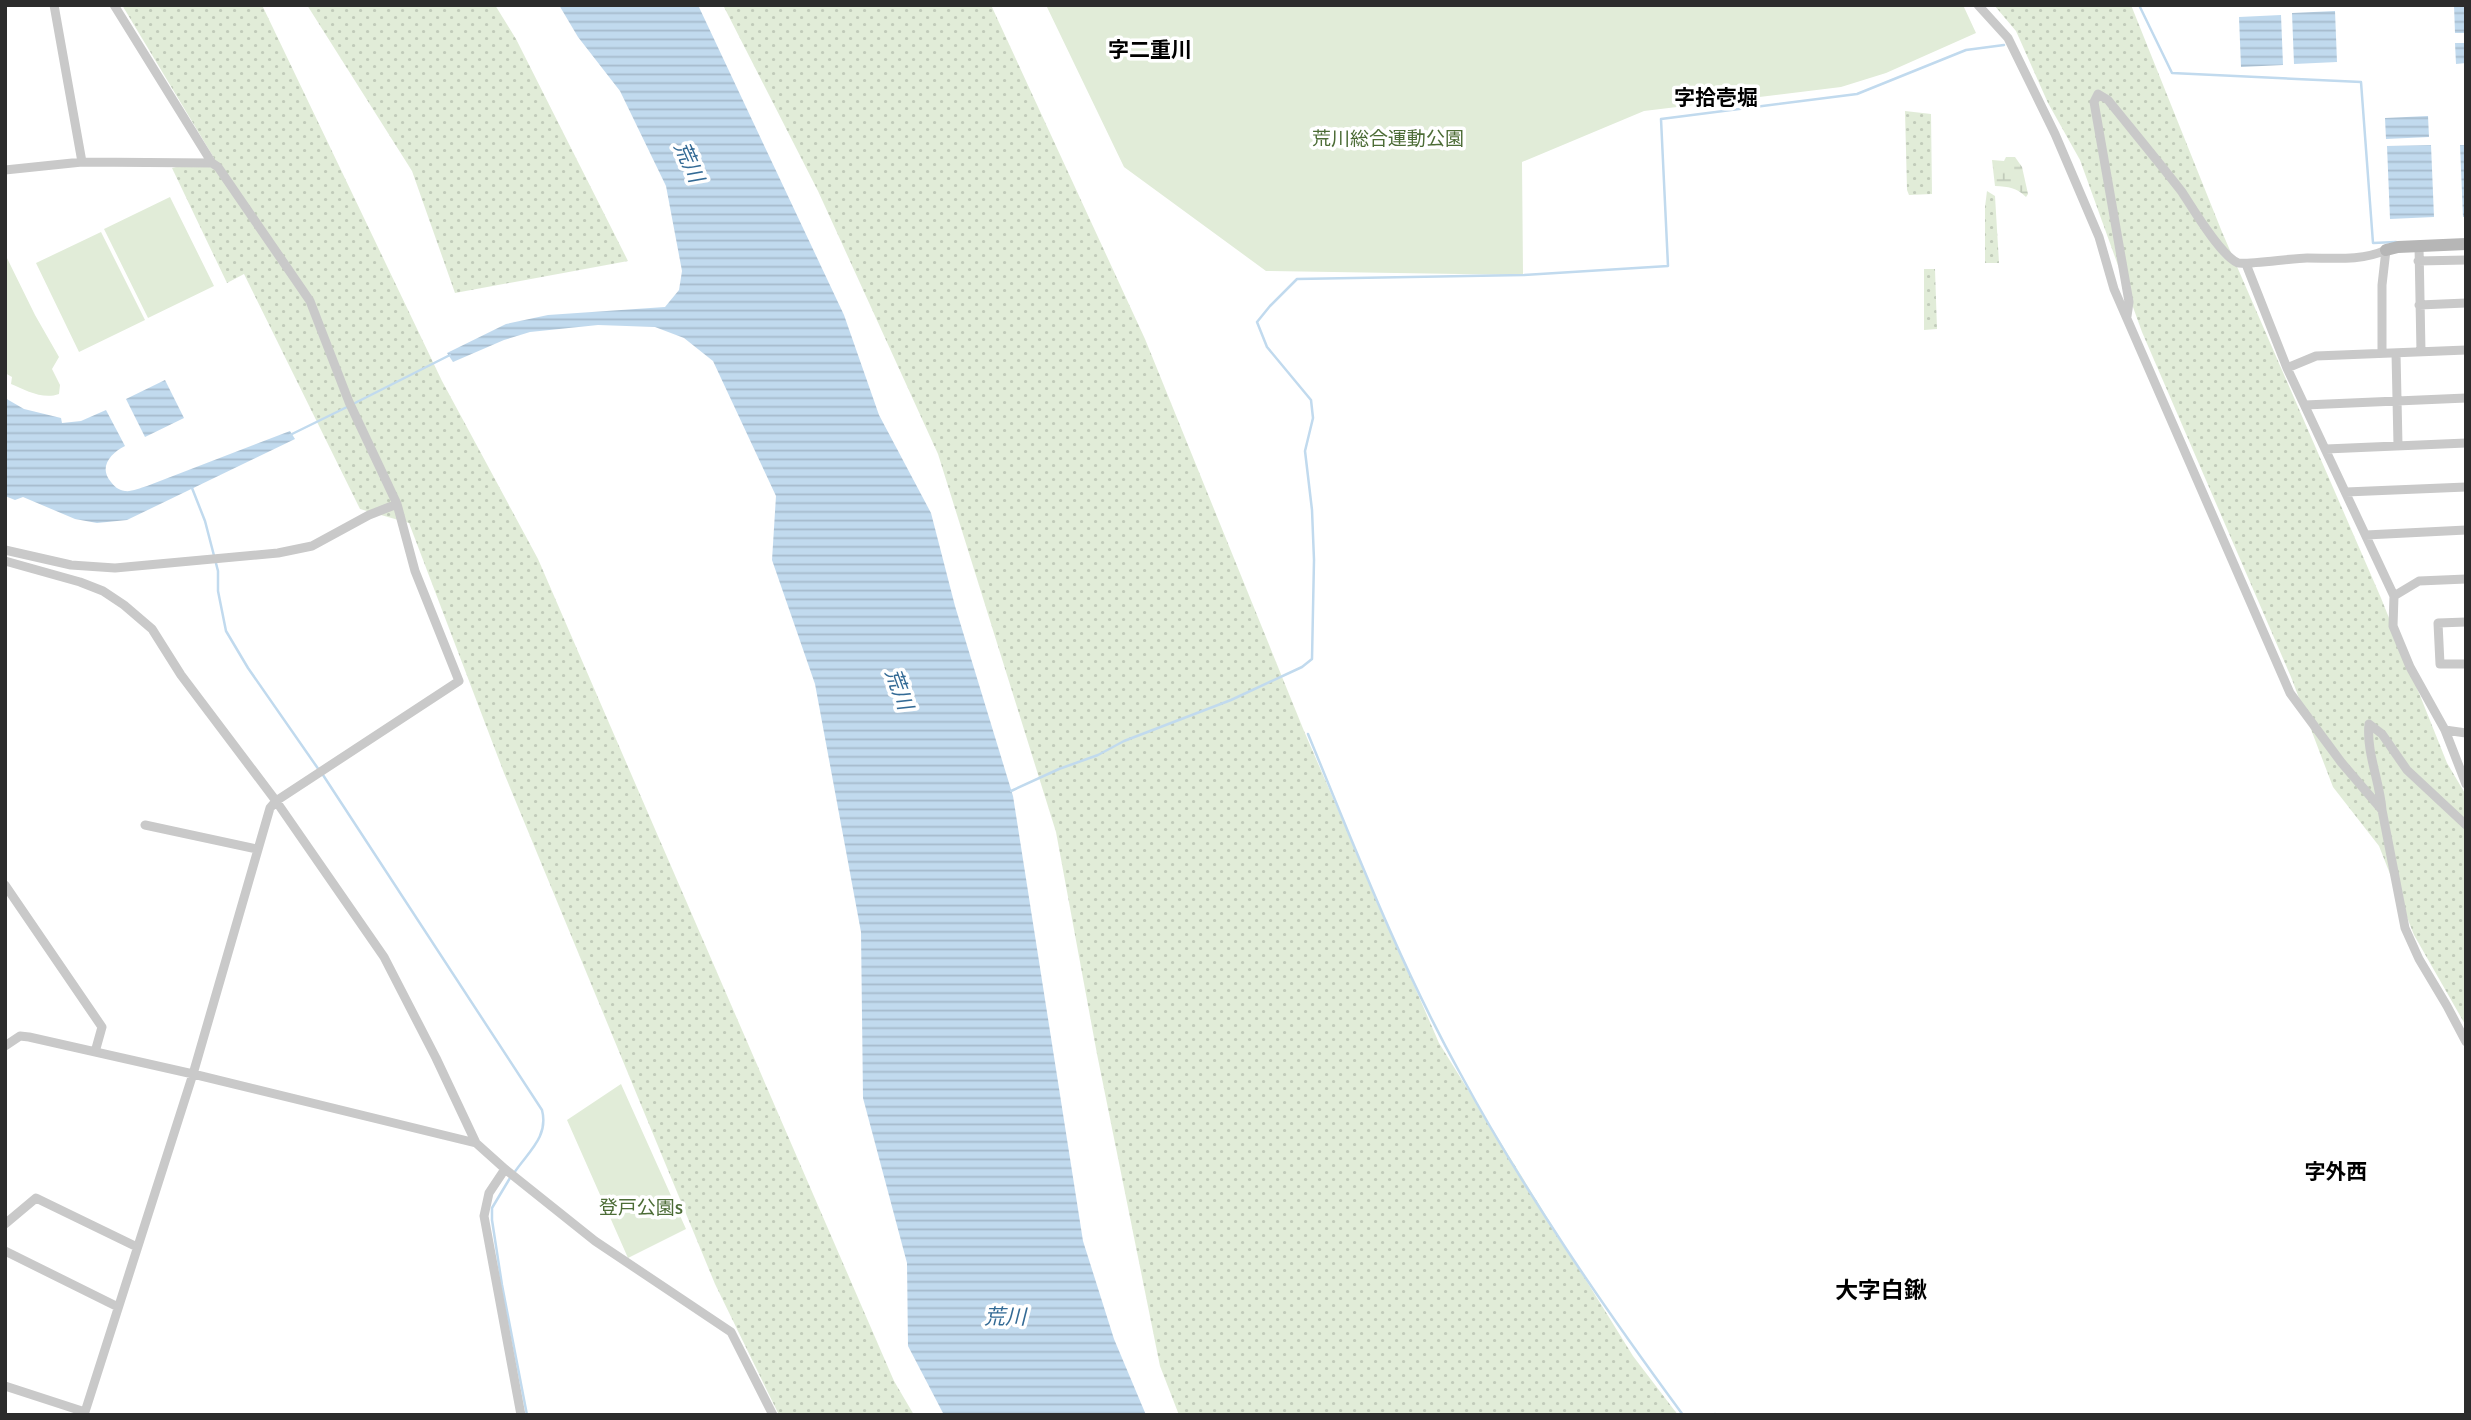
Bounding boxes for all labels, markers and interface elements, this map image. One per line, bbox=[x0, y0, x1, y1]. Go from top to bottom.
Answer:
district label: 字二重川 bbox=[1108, 37, 1192, 63]
district label: 字拾壱堀 bbox=[1674, 85, 1758, 111]
park label: 荒川総合運動公園 bbox=[1312, 127, 1464, 151]
water label: 荒川 bbox=[669, 138, 710, 188]
water label: 荒川 bbox=[880, 665, 919, 715]
district label: 字外西 bbox=[2305, 1159, 2368, 1185]
park label: 登戸公園s bbox=[599, 1196, 683, 1220]
district label: 大字白鍬 bbox=[1835, 1276, 1927, 1305]
water label: 荒川 bbox=[984, 1304, 1028, 1330]

